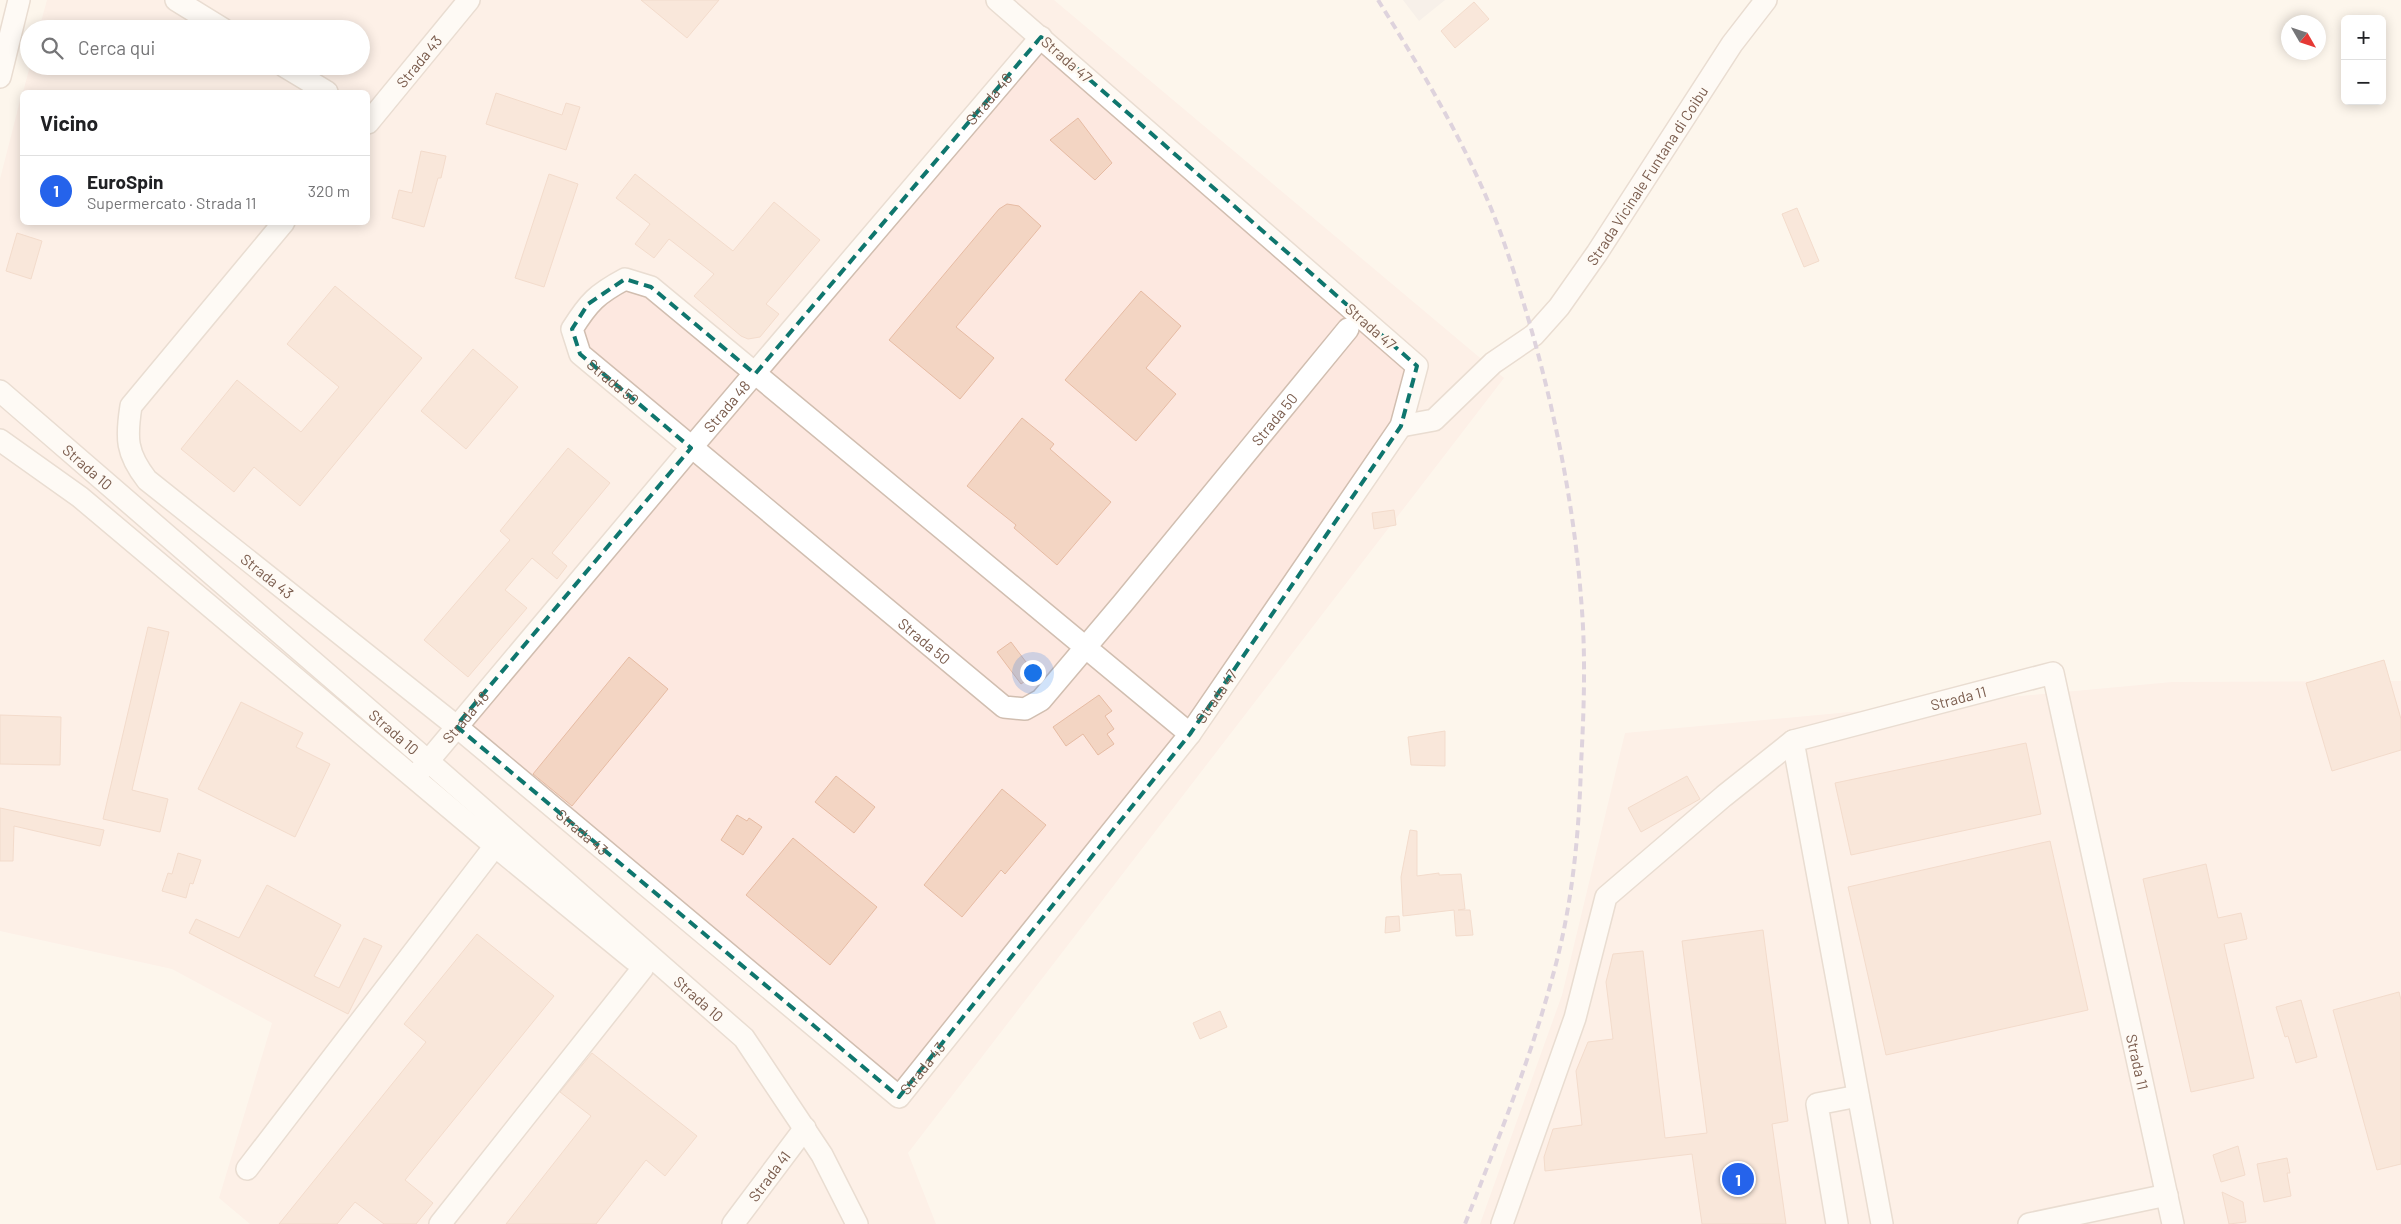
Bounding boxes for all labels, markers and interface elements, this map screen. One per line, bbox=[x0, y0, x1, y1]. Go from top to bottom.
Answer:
north arrow bbox=[2281, 15, 2326, 60]
map controls bbox=[2341, 15, 2386, 105]
button: + bbox=[2341, 15, 2386, 60]
search box bbox=[20, 20, 370, 75]
street label: Strada 43 bbox=[392, 31, 445, 91]
street label: Strada 47 bbox=[1038, 32, 1096, 86]
icon: search bbox=[38, 34, 66, 62]
text: Cerca qui bbox=[78, 36, 155, 59]
button: − bbox=[2341, 60, 2386, 105]
street label: Strada 48 bbox=[962, 69, 1016, 128]
street label: Strada Vicinale Funtana di Coibu bbox=[1582, 83, 1711, 268]
text: Vicino bbox=[40, 110, 98, 135]
text: EuroSpin bbox=[87, 170, 163, 193]
text: 1 bbox=[53, 181, 59, 200]
text: 320 m bbox=[308, 181, 350, 200]
text: Supermercato · Strada 11 bbox=[87, 193, 256, 212]
street label: Strada 47 bbox=[1342, 299, 1400, 353]
street label: Strada 50 bbox=[583, 355, 643, 409]
street label: Strada 48 bbox=[700, 377, 754, 436]
street label: Strada 50 bbox=[1247, 389, 1301, 449]
street label: Strada 10 bbox=[59, 440, 116, 493]
street label: Strada 43 bbox=[237, 549, 297, 602]
street label: Strada 50 bbox=[895, 614, 954, 668]
your location bbox=[1020, 660, 1046, 686]
street label: Strada 47 bbox=[1191, 666, 1241, 727]
street label: Strada 11 bbox=[1929, 682, 1988, 714]
street label: Strada 48 bbox=[438, 687, 492, 747]
street label: Strada 10 bbox=[366, 705, 423, 758]
street label: Strada 43 bbox=[553, 805, 612, 859]
street label: Strada 10 bbox=[670, 972, 727, 1025]
street label: Strada 11 bbox=[2123, 1032, 2153, 1092]
street label: Strada 43 bbox=[896, 1038, 949, 1098]
street label: Strada 41 bbox=[744, 1147, 794, 1205]
pin: 1 bbox=[1722, 1160, 1754, 1198]

